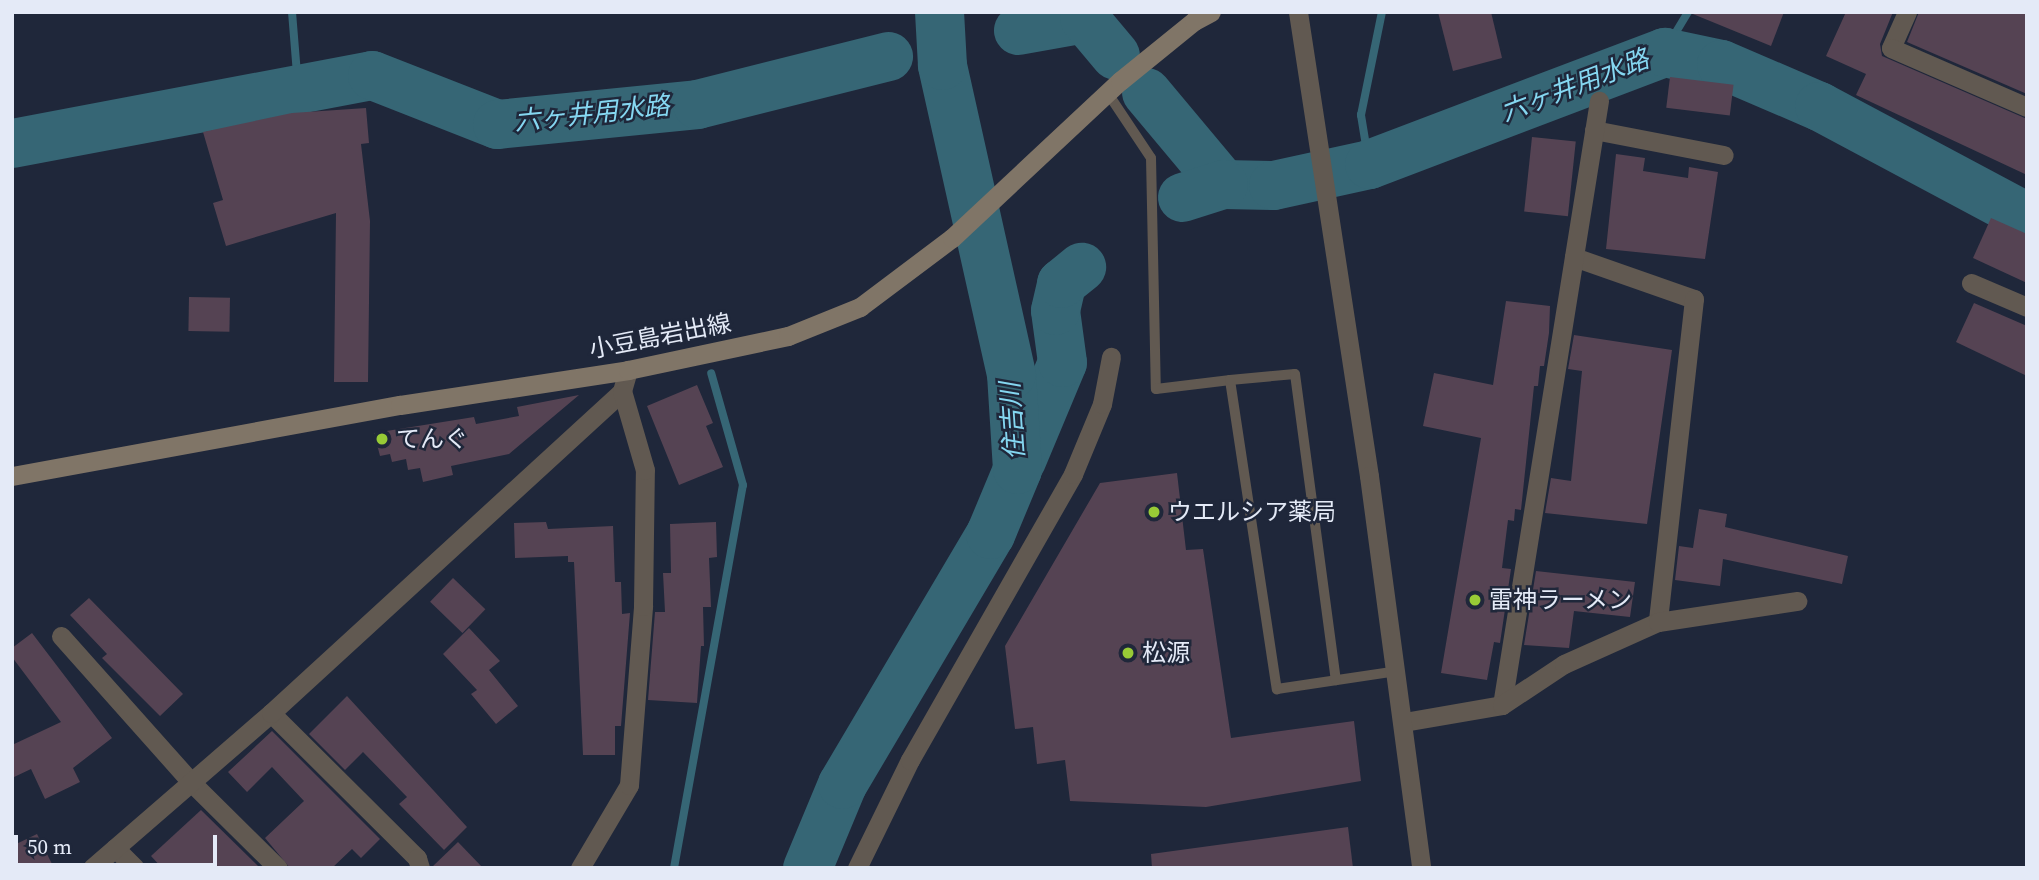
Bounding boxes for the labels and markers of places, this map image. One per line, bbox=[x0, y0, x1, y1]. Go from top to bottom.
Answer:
place label: てんぐ bbox=[396, 425, 468, 453]
marker: てんぐ bbox=[374, 431, 390, 447]
place label: ウエルシア薬局 bbox=[1168, 498, 1336, 526]
marker: ウエルシア薬局 bbox=[1146, 504, 1162, 520]
place label: 雷神ラーメン bbox=[1489, 586, 1633, 614]
marker: 雷神ラーメン bbox=[1467, 592, 1483, 608]
place label: 松源 bbox=[1142, 639, 1190, 667]
marker: 松源 bbox=[1120, 645, 1136, 661]

